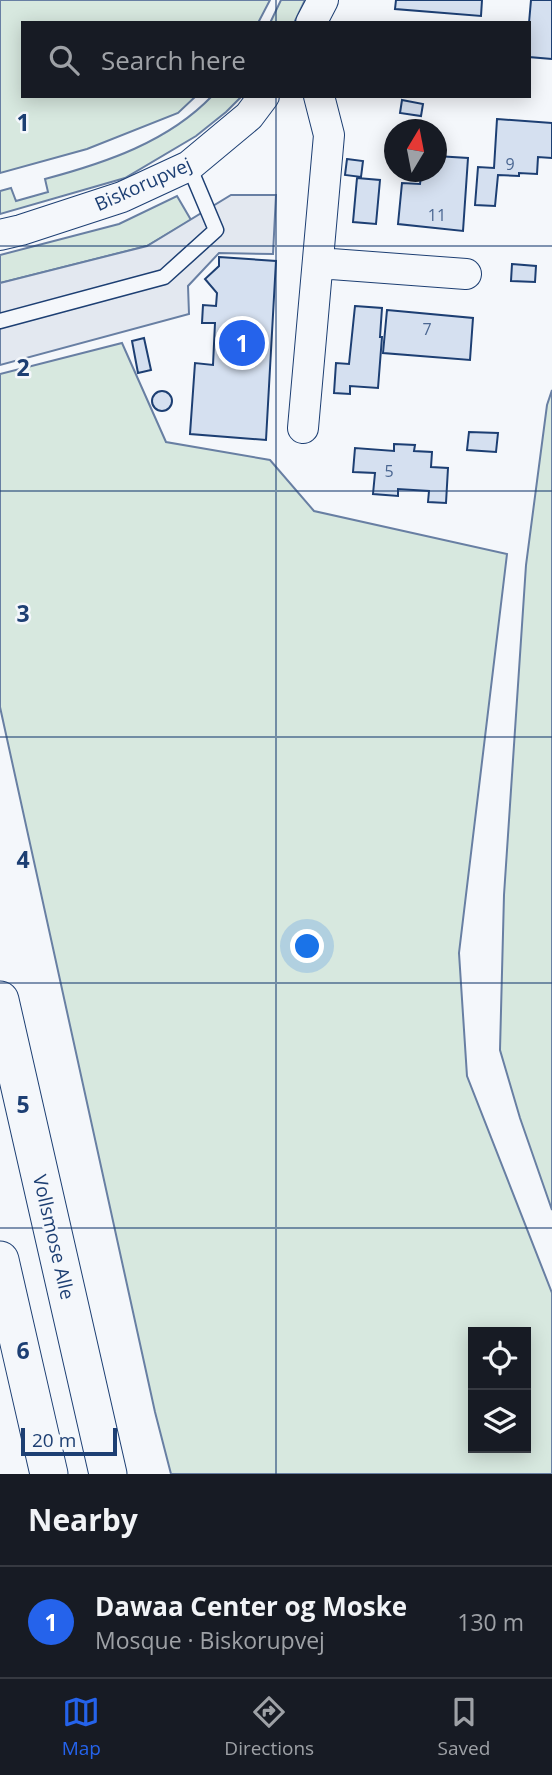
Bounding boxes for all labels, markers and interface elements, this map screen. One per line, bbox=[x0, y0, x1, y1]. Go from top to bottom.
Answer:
search box bbox=[21, 21, 531, 98]
icon: search bbox=[45, 41, 83, 79]
text: Search here bbox=[101, 42, 246, 78]
text: 1 bbox=[16, 106, 30, 138]
north arrow bbox=[384, 119, 447, 182]
street label: Biskorupvej bbox=[90, 151, 196, 217]
house number: 9 bbox=[505, 153, 515, 175]
house number: 11 bbox=[428, 204, 446, 226]
pin: 1 bbox=[219, 317, 265, 369]
house number: 7 bbox=[422, 318, 432, 340]
text: 2 bbox=[16, 351, 30, 383]
house number: 5 bbox=[384, 460, 394, 482]
text: 3 bbox=[16, 597, 30, 629]
text: 4 bbox=[16, 843, 30, 875]
your location bbox=[290, 929, 324, 963]
text: 5 bbox=[16, 1088, 30, 1120]
street label: Vollsmose Alle bbox=[27, 1172, 81, 1302]
map controls bbox=[468, 1327, 531, 1453]
button: locate bbox=[468, 1327, 531, 1390]
text: 6 bbox=[16, 1334, 30, 1366]
button: layers bbox=[468, 1390, 531, 1453]
scale bar bbox=[21, 1425, 117, 1457]
text: 20 m bbox=[32, 1427, 76, 1453]
text: Nearby bbox=[28, 1499, 138, 1540]
text: Dawaa Center og Moske bbox=[95, 1588, 407, 1624]
text: 1 bbox=[44, 1606, 58, 1638]
text: 130 m bbox=[457, 1606, 524, 1638]
text: Mosque · Biskorupvej bbox=[95, 1624, 325, 1656]
tab: Map bbox=[62, 1693, 101, 1761]
tab: Directions bbox=[224, 1693, 314, 1761]
tab: Saved bbox=[438, 1693, 490, 1761]

